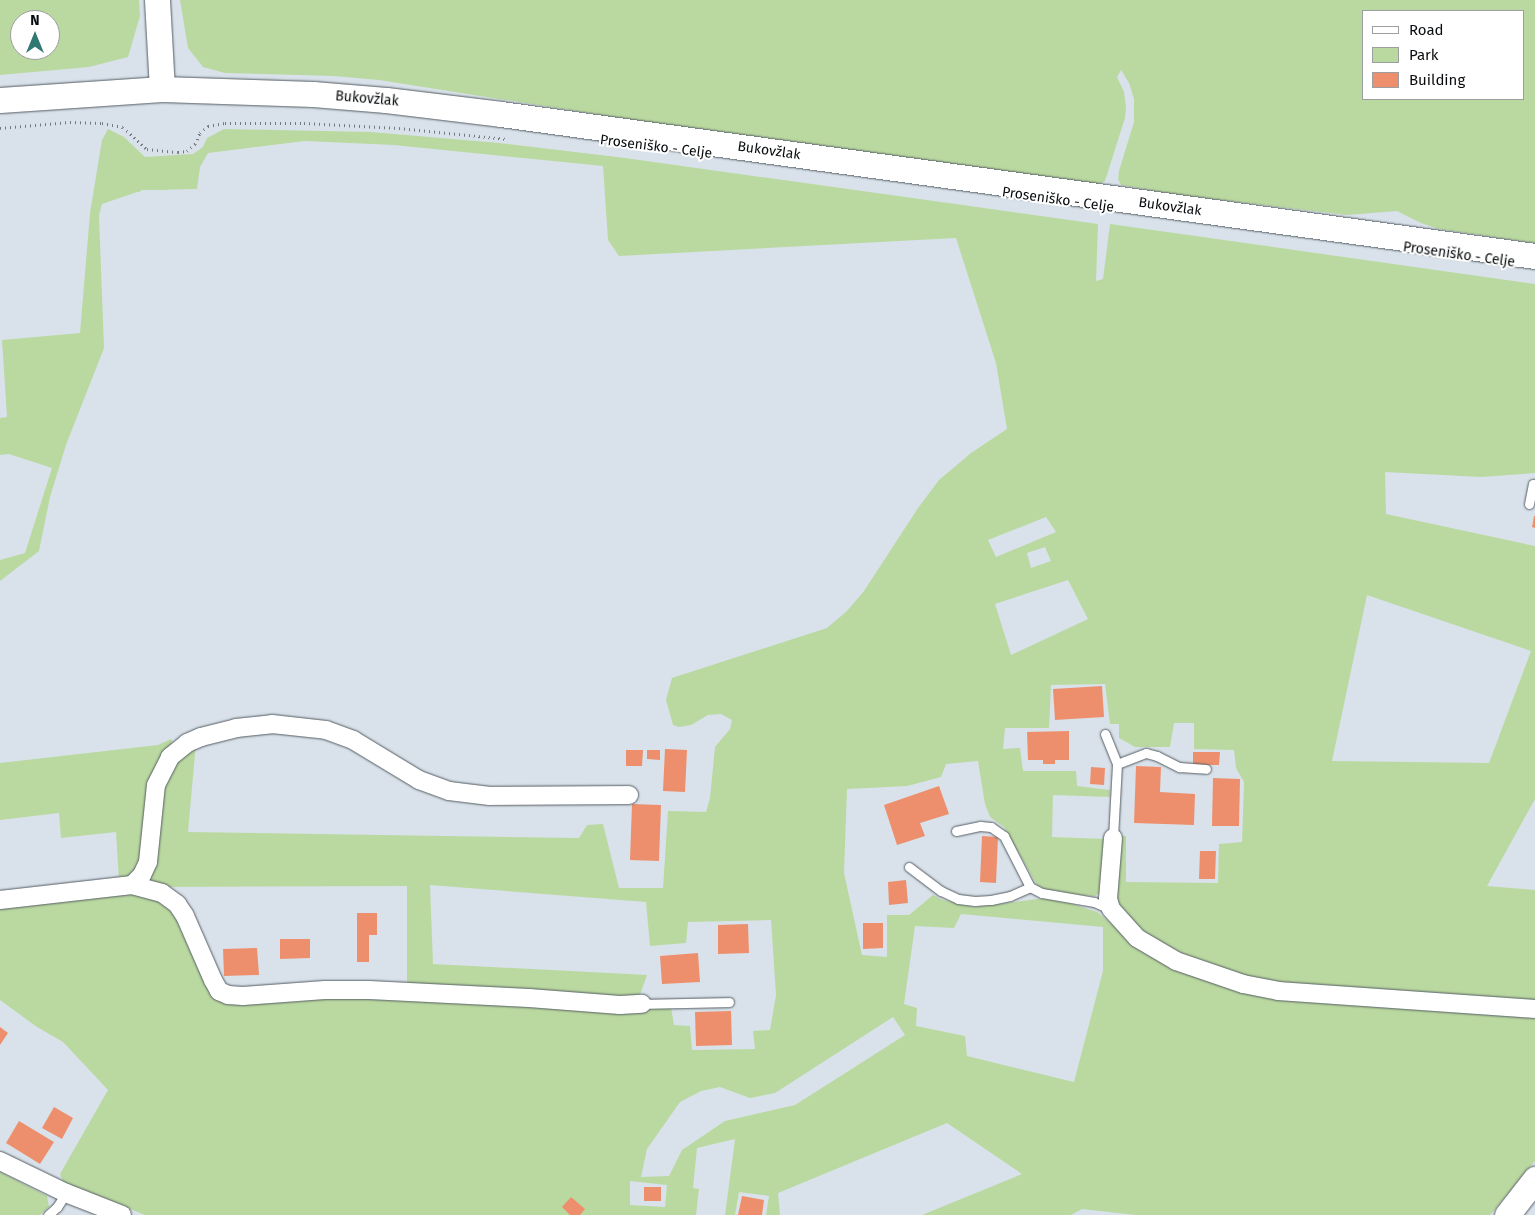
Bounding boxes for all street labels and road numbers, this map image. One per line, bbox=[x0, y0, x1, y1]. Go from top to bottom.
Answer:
street label: Bukovžlak bbox=[335, 88, 399, 110]
street label: Proseniško - Celje bbox=[599, 132, 713, 162]
street label: Bukovžlak bbox=[736, 138, 802, 164]
street label: Proseniško - Celje bbox=[1001, 184, 1115, 216]
street label: Bukovžlak bbox=[1137, 194, 1203, 220]
street label: Proseniško - Celje bbox=[1402, 239, 1516, 271]

